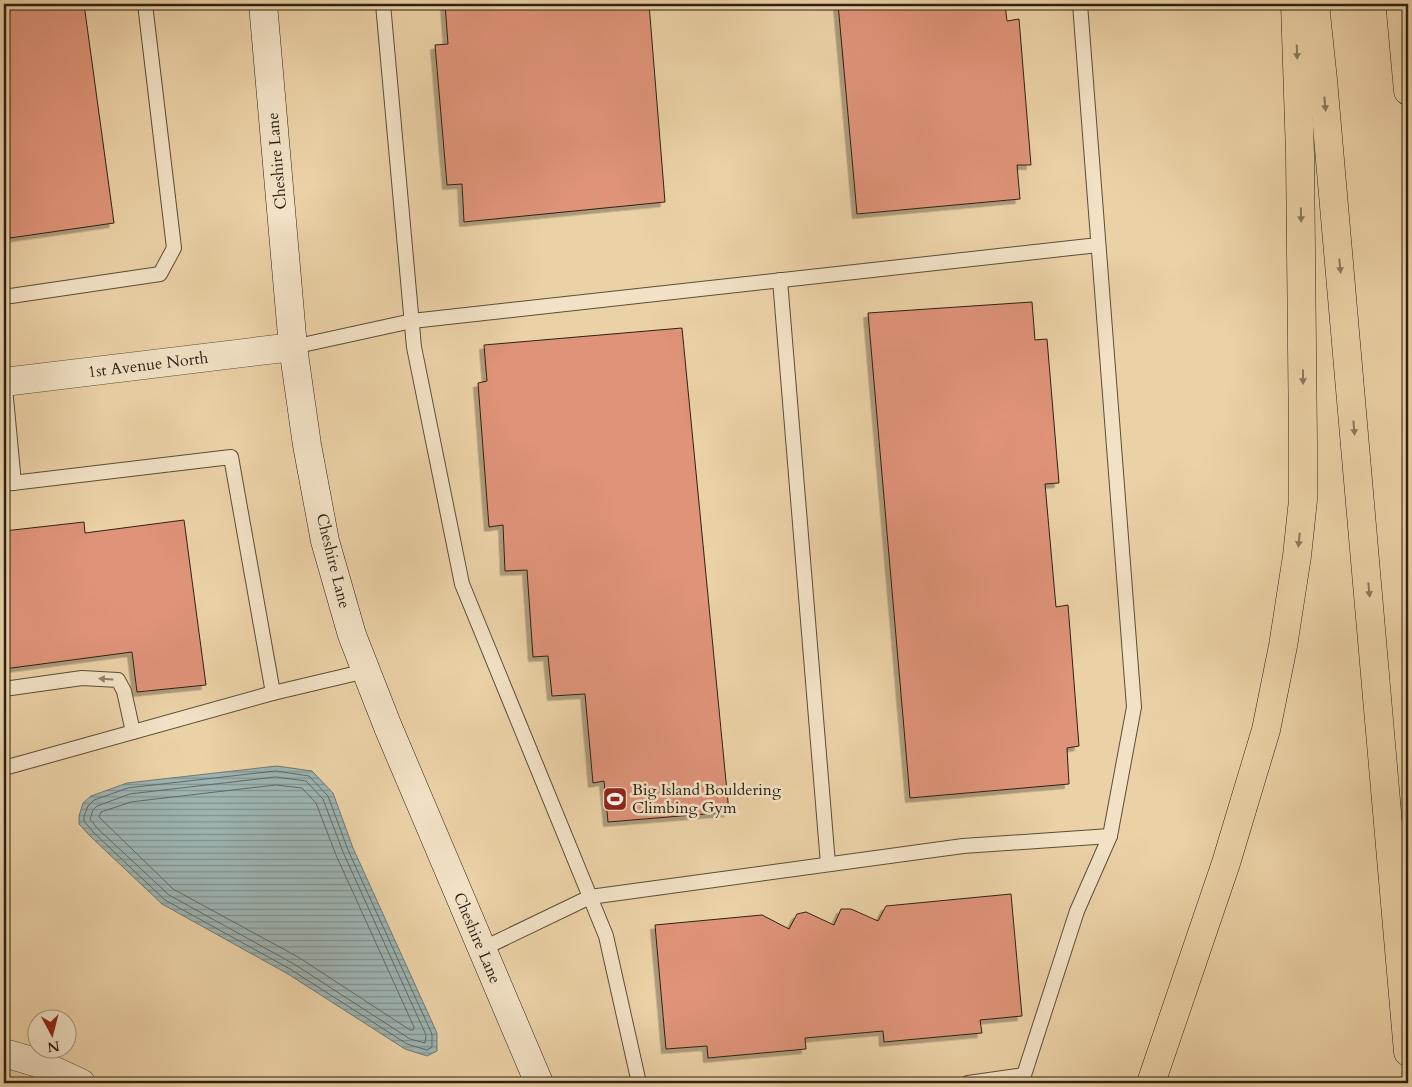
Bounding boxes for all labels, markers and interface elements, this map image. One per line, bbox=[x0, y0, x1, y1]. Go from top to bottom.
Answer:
one-way arrow bbox=[1293, 45, 1301, 61]
one-way arrow bbox=[1321, 97, 1329, 113]
street label: Cheshire Lane bbox=[262, 112, 292, 210]
one-way arrow bbox=[1297, 207, 1305, 223]
one-way arrow bbox=[1336, 259, 1344, 275]
street label: 1st Avenue North bbox=[87, 347, 210, 383]
one-way arrow bbox=[1299, 370, 1307, 386]
one-way arrow bbox=[1350, 420, 1358, 436]
street label: Cheshire Lane bbox=[311, 511, 355, 611]
one-way arrow bbox=[1295, 532, 1303, 548]
one-way arrow bbox=[1365, 582, 1373, 598]
one-way arrow bbox=[98, 675, 114, 683]
place label: Big Island Bouldering Climbing Gym bbox=[632, 779, 781, 819]
sports icon: Big Island Bouldering Climbing Gym bbox=[602, 786, 628, 812]
street label: Cheshire Lane bbox=[448, 889, 506, 987]
north arrow bbox=[28, 1010, 78, 1060]
text: N bbox=[46, 1036, 61, 1057]

